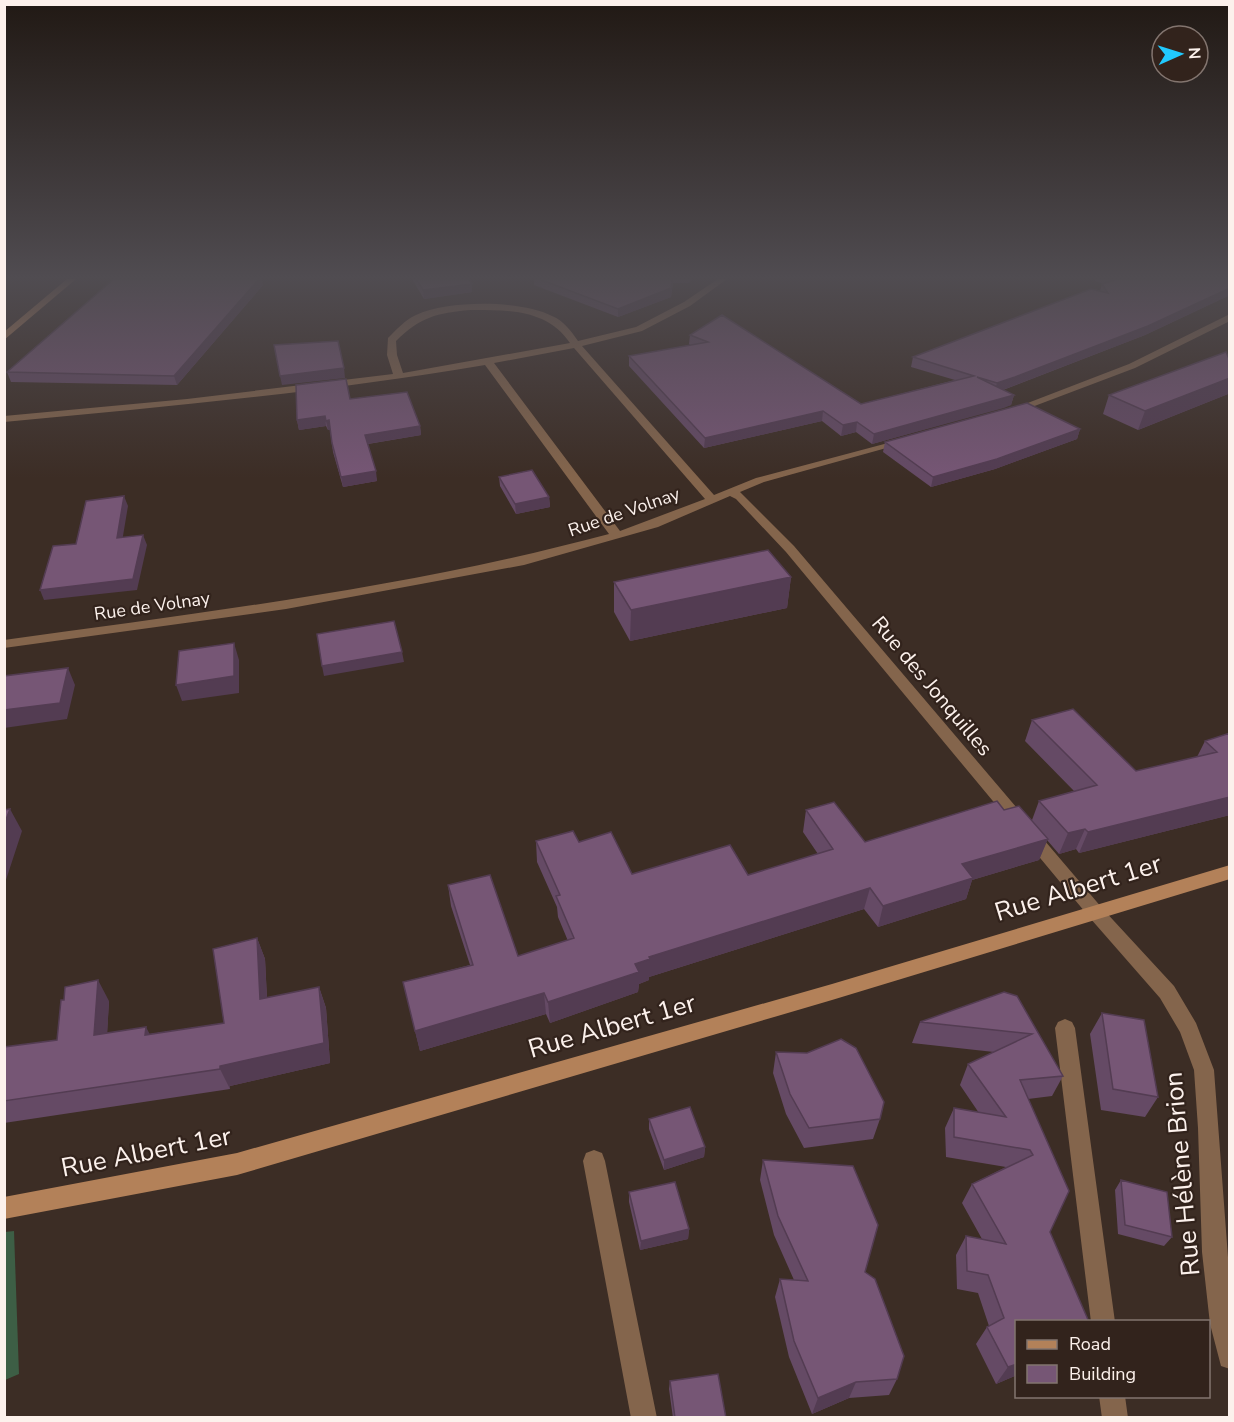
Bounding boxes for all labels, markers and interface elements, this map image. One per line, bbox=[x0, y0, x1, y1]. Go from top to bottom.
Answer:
north arrow bbox=[1150, 24, 1210, 84]
text: N bbox=[1183, 47, 1205, 60]
street label: Rue de Volnay bbox=[565, 481, 684, 542]
street label: Rue de Volnay bbox=[93, 586, 212, 626]
street label: Rue des Jonquilles bbox=[865, 610, 999, 762]
street label: Rue Albert 1er bbox=[990, 846, 1166, 930]
street label: Rue Albert 1er bbox=[524, 985, 700, 1067]
street label: Rue Hélène Brion bbox=[1156, 1070, 1208, 1278]
street label: Rue Albert 1er bbox=[58, 1118, 235, 1186]
legend bbox=[1015, 1320, 1210, 1398]
text: Road bbox=[1069, 1332, 1111, 1356]
text: Building bbox=[1069, 1362, 1136, 1386]

